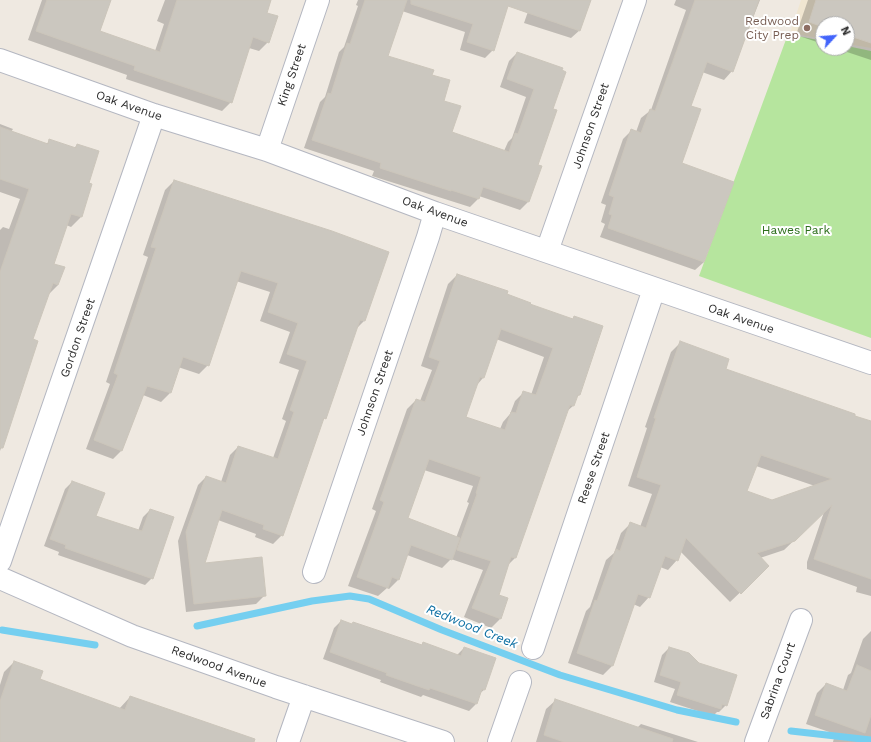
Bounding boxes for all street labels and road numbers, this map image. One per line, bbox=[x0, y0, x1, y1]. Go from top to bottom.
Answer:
street label: King Street bbox=[275, 42, 309, 108]
street label: Johnson Street bbox=[570, 81, 612, 171]
street label: Oak Avenue bbox=[94, 88, 164, 124]
street label: Oak Avenue bbox=[400, 193, 470, 231]
street label: Gordon Street bbox=[58, 296, 98, 380]
street label: Oak Avenue bbox=[706, 301, 776, 337]
street label: Johnson Street bbox=[354, 348, 396, 438]
street label: Reese Street bbox=[575, 430, 613, 506]
street label: Sabrina Court bbox=[757, 641, 799, 721]
street label: Redwood Avenue bbox=[169, 643, 269, 691]

